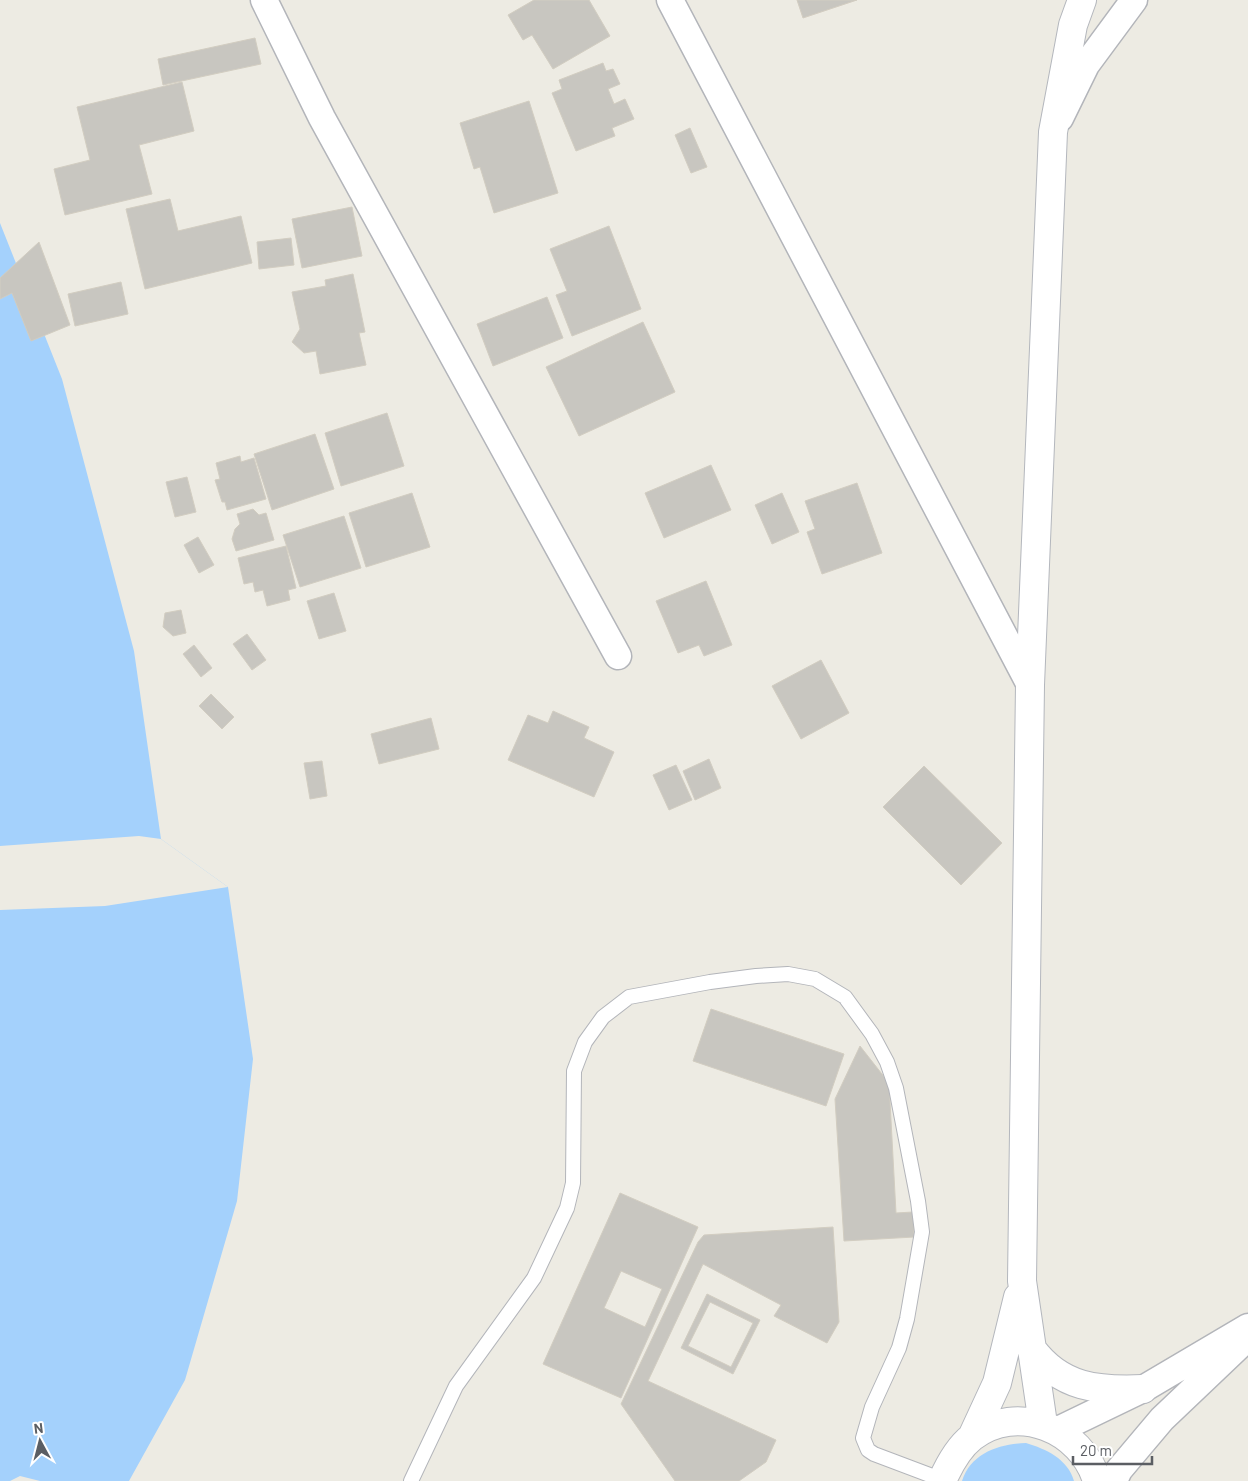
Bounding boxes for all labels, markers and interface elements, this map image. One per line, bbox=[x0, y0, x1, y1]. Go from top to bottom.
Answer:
north arrow bbox=[15, 1416, 65, 1466]
text: N bbox=[33, 1419, 44, 1437]
scale bar bbox=[1073, 1434, 1152, 1466]
text: 20 m bbox=[1080, 1441, 1112, 1459]

